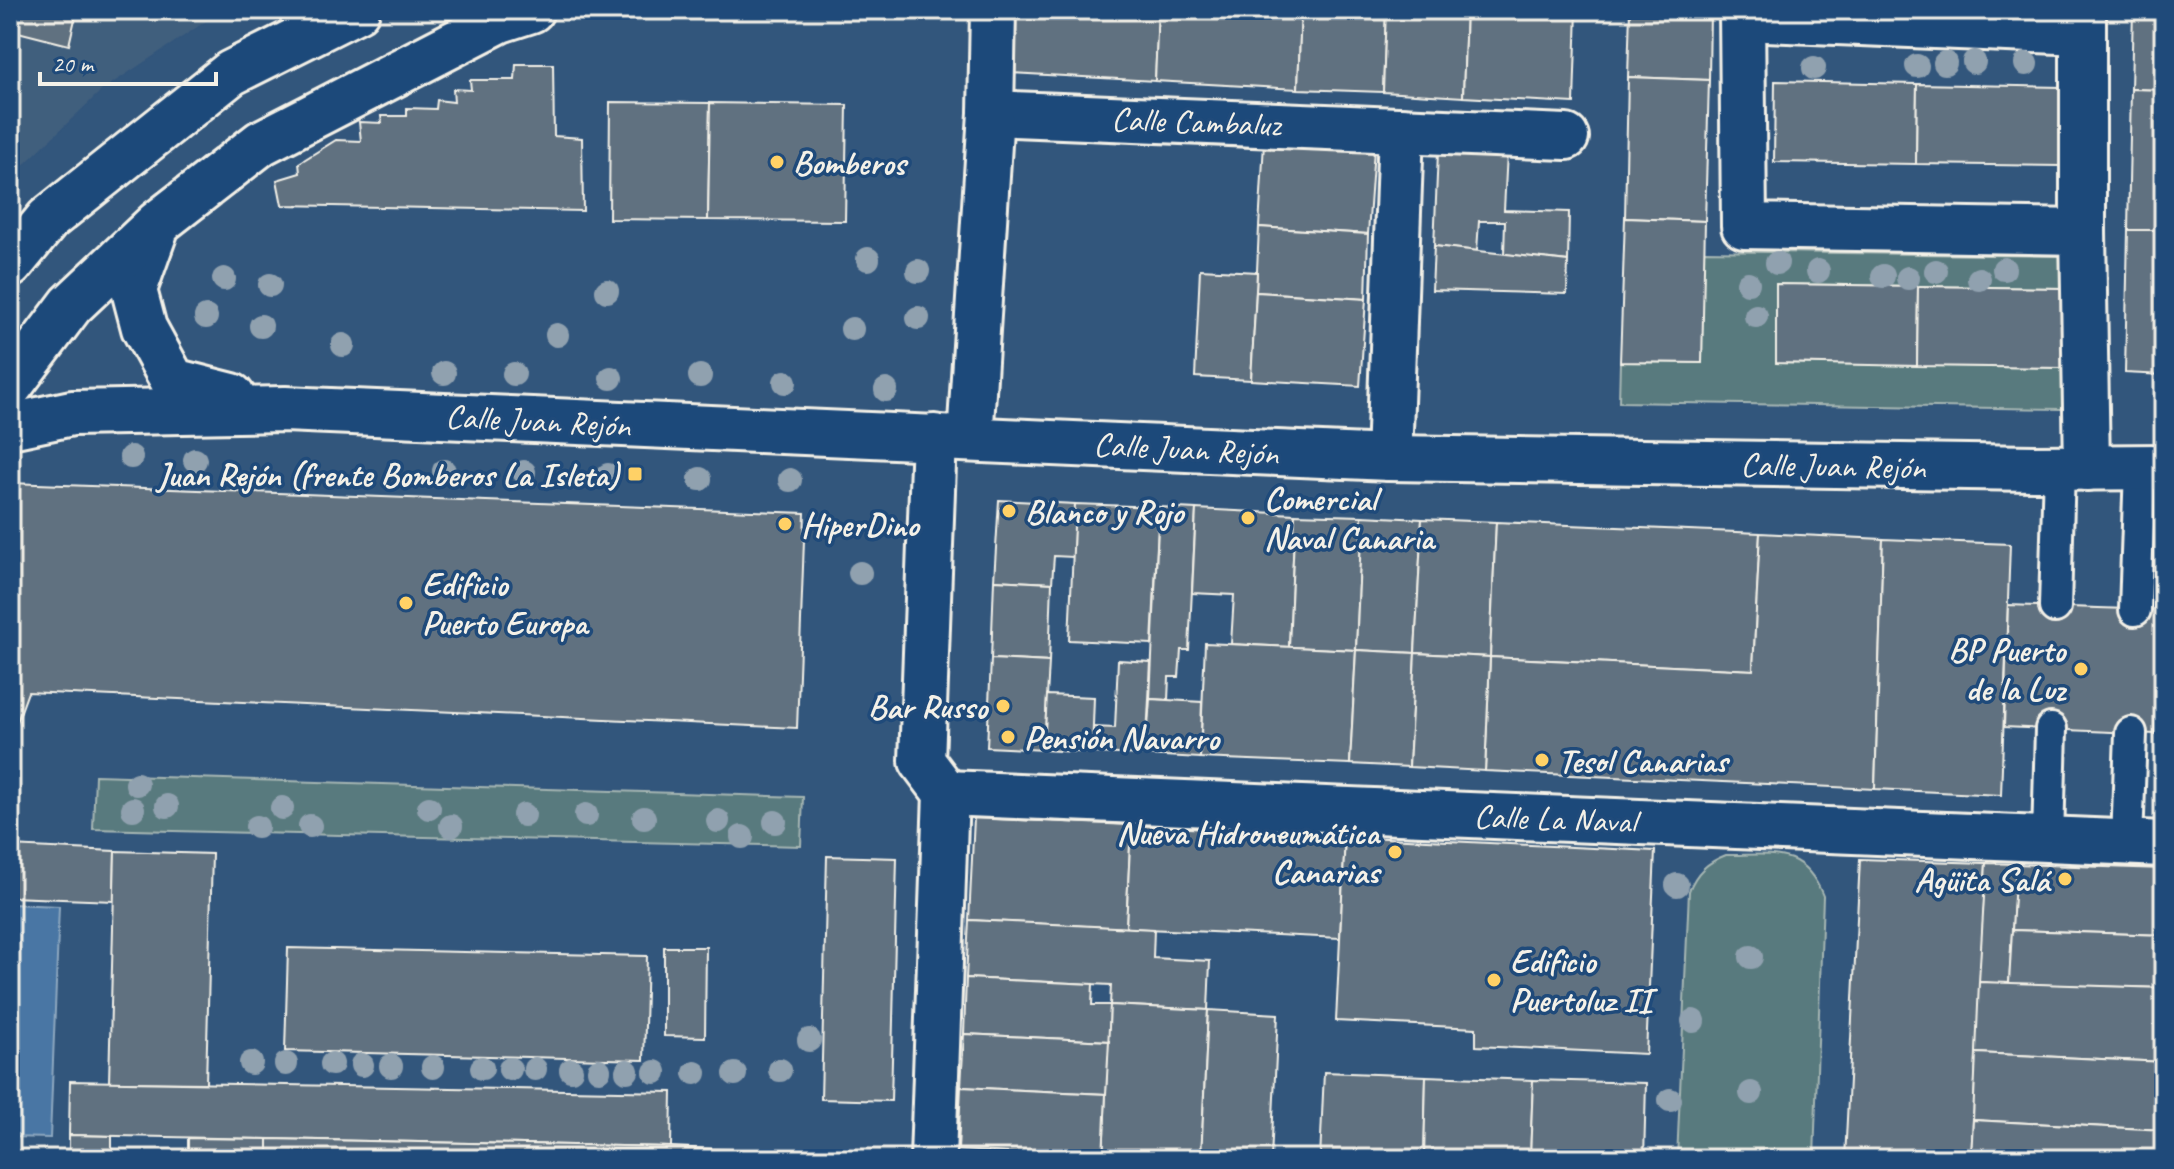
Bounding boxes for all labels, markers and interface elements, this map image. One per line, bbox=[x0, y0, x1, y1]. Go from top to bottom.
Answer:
scale bar bbox=[40, 36, 216, 86]
text: 20 m bbox=[52, 49, 95, 79]
street label: Calle Cambaluz bbox=[1111, 97, 1284, 146]
place label: Bomberos bbox=[793, 141, 908, 184]
marker: Bomberos bbox=[768, 153, 786, 171]
street label: Calle Juan Rejón bbox=[445, 394, 633, 447]
street label: Calle Juan Rejón bbox=[1093, 422, 1281, 475]
street label: Calle Juan Rejón bbox=[1740, 442, 1928, 489]
place label: Juan Rejón (frente Bomberos La Isleta) bbox=[155, 453, 622, 496]
marker: Juan Rejón (frente Bomberos La Isleta) bbox=[626, 465, 644, 483]
place label: Comercial Naval Canaria bbox=[1264, 477, 1437, 559]
place label: Blanco y Rojo bbox=[1025, 490, 1186, 533]
marker: Blanco y Rojo bbox=[1000, 502, 1018, 520]
place label: HiperDino bbox=[801, 503, 921, 546]
marker: Comercial Naval Canaria bbox=[1239, 509, 1257, 527]
marker: HiperDino bbox=[776, 515, 794, 533]
place label: Edificio Puerto Europa bbox=[422, 562, 590, 644]
marker: Edificio Puerto Europa bbox=[397, 594, 415, 612]
place label: BP Puerto de la Luz bbox=[1948, 628, 2068, 710]
marker: BP Puerto de la Luz bbox=[2072, 660, 2090, 678]
place label: Bar Russo bbox=[868, 685, 990, 728]
marker: Bar Russo bbox=[994, 697, 1012, 715]
place label: Pensión Navarro bbox=[1024, 716, 1221, 759]
marker: Pensión Navarro bbox=[999, 728, 1017, 746]
place label: Tesol Canarias bbox=[1558, 739, 1730, 782]
marker: Tesol Canarias bbox=[1533, 751, 1551, 769]
street label: Calle La Naval bbox=[1473, 794, 1643, 843]
place label: Nueva Hidroneumática Canarias bbox=[1116, 811, 1382, 893]
marker: Nueva Hidroneumática Canarias bbox=[1386, 843, 1404, 861]
place label: Agüita Salá bbox=[1915, 858, 2052, 901]
marker: Agüita Salá bbox=[2056, 870, 2074, 888]
place label: Edificio Puertoluz II bbox=[1510, 939, 1659, 1021]
marker: Edificio Puertoluz II bbox=[1485, 971, 1503, 989]

